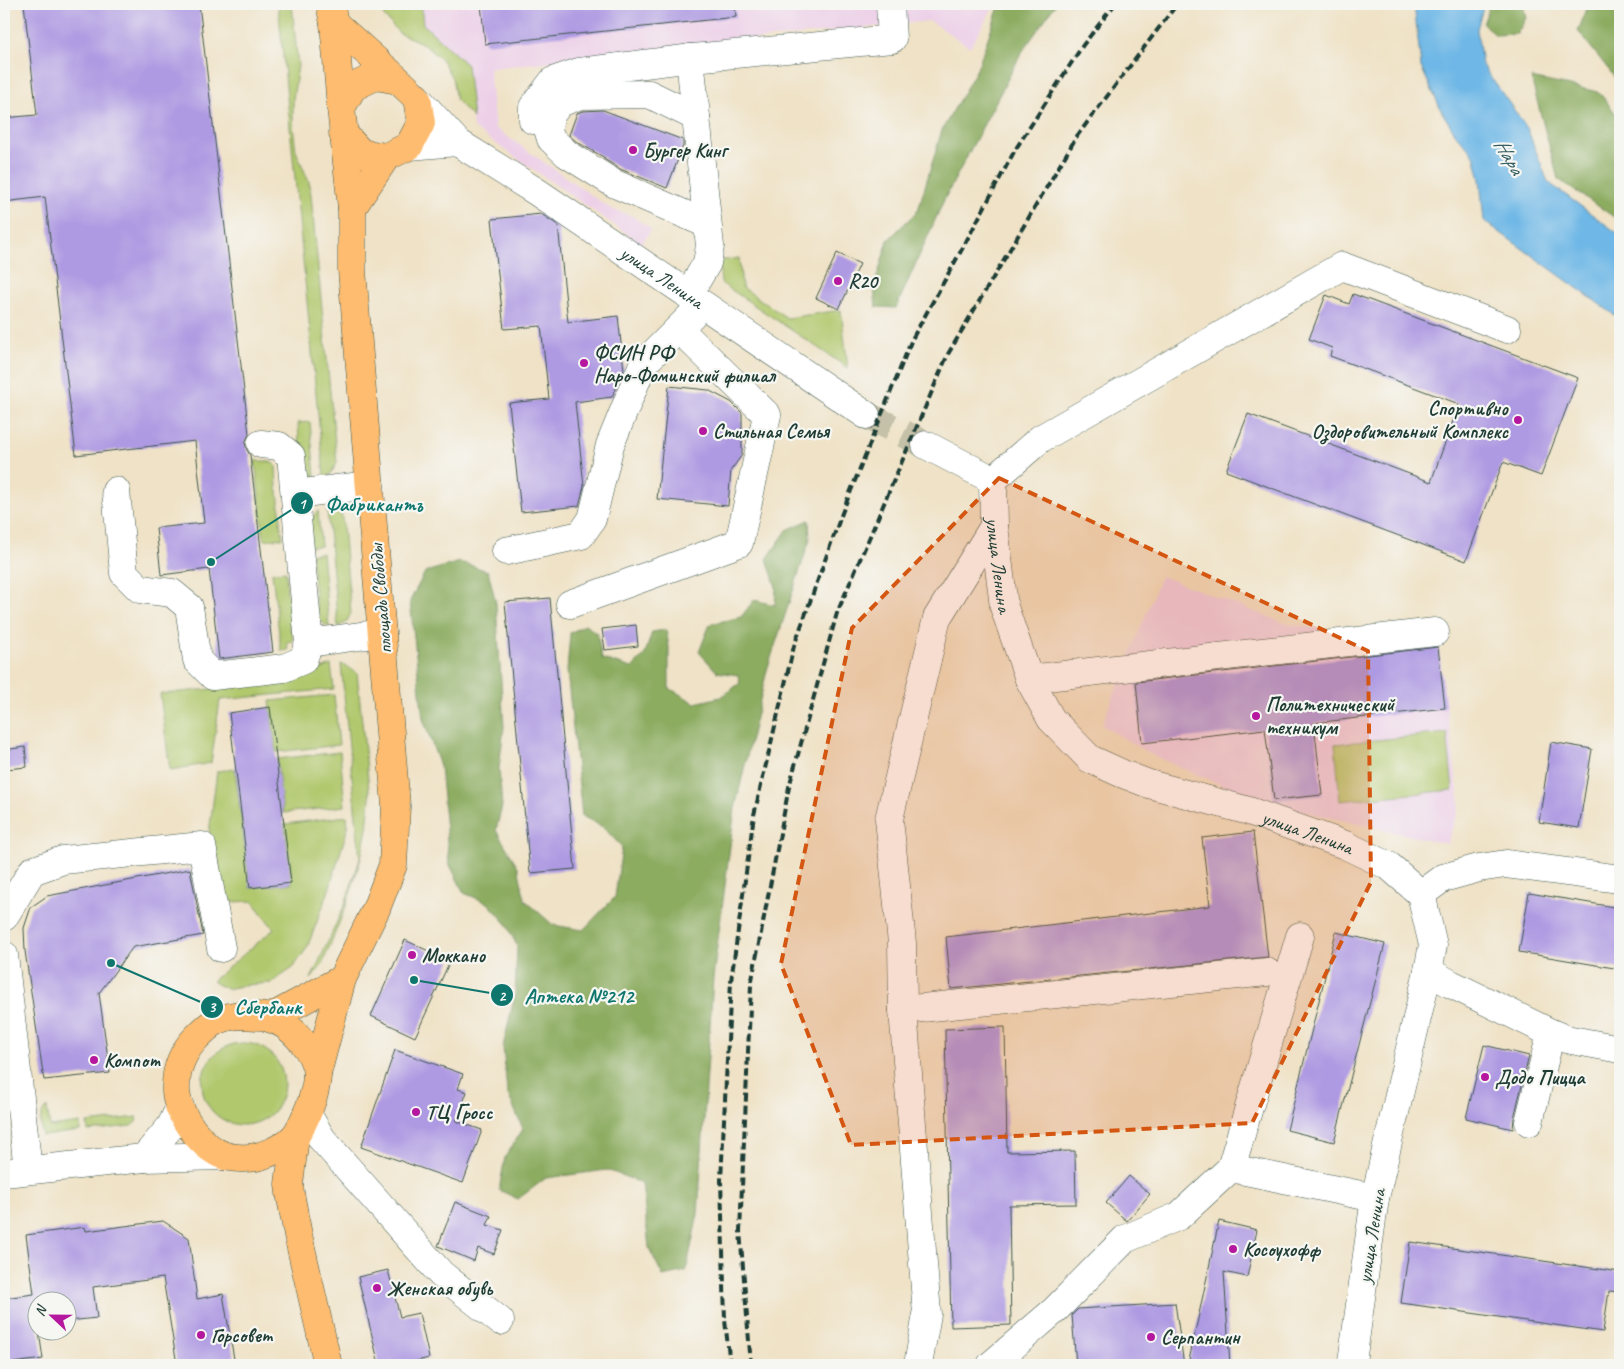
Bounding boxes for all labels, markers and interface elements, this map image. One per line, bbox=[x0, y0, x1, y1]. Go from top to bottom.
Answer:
water label: Нара bbox=[1488, 133, 1531, 181]
place label: Бургер Кинг bbox=[643, 138, 729, 163]
marker: Бургер Кинг bbox=[627, 144, 639, 156]
street label: улица Ленина bbox=[615, 240, 710, 315]
place label: R20 bbox=[848, 269, 879, 294]
marker: R20 bbox=[832, 275, 844, 287]
place label: ФСИН РФ Наро-Фоминский филиал bbox=[594, 340, 777, 388]
marker: ФСИН РФ Наро-Фоминский филиал bbox=[578, 357, 590, 369]
place label: Спортивно Оздоровительный Комплекс bbox=[1312, 396, 1509, 445]
marker: Спортивно Оздоровительный Комплекс bbox=[1512, 414, 1524, 426]
place label: Стильная Семья bbox=[713, 419, 831, 444]
marker: Стильная Семья bbox=[697, 425, 709, 437]
callout: Фабрикантъ bbox=[290, 485, 432, 521]
text: Фабрикантъ bbox=[325, 491, 425, 517]
text: 1 bbox=[299, 495, 308, 514]
street label: улица Ленина bbox=[981, 517, 1018, 618]
street label: площадь Свободы bbox=[363, 542, 398, 655]
place label: Политехнический техникум bbox=[1266, 692, 1396, 740]
marker: Политехнический техникум bbox=[1250, 710, 1262, 722]
street label: улица Ленина bbox=[1258, 804, 1359, 861]
place label: Моккано bbox=[422, 943, 486, 968]
marker: Моккано bbox=[406, 949, 418, 961]
callout: Аптека №212 bbox=[489, 977, 643, 1013]
text: Аптека №212 bbox=[524, 983, 636, 1009]
text: 2 bbox=[499, 987, 507, 1006]
callout: Сбербанк bbox=[199, 989, 311, 1025]
text: Сбербанк bbox=[234, 994, 303, 1020]
text: 3 bbox=[209, 998, 217, 1017]
place label: Компот bbox=[104, 1048, 161, 1073]
marker: Компот bbox=[88, 1054, 100, 1066]
place label: Додо Пицца bbox=[1495, 1065, 1587, 1090]
marker: Додо Пицца bbox=[1479, 1071, 1491, 1083]
place label: ТЦ Гросс bbox=[426, 1100, 494, 1125]
marker: ТЦ Гросс bbox=[410, 1106, 422, 1118]
street label: улица Ленина bbox=[1352, 1185, 1392, 1286]
place label: Косоухофф bbox=[1243, 1237, 1322, 1262]
marker: Косоухофф bbox=[1227, 1243, 1239, 1255]
place label: Женская обувь bbox=[387, 1276, 493, 1302]
marker: Женская обувь bbox=[371, 1282, 383, 1294]
north arrow bbox=[28, 1292, 78, 1342]
text: N bbox=[31, 1302, 51, 1319]
place label: Горсовет bbox=[211, 1323, 274, 1348]
place label: Серпантин bbox=[1161, 1325, 1241, 1350]
marker: Горсовет bbox=[195, 1329, 207, 1341]
marker: Серпантин bbox=[1145, 1331, 1157, 1343]

